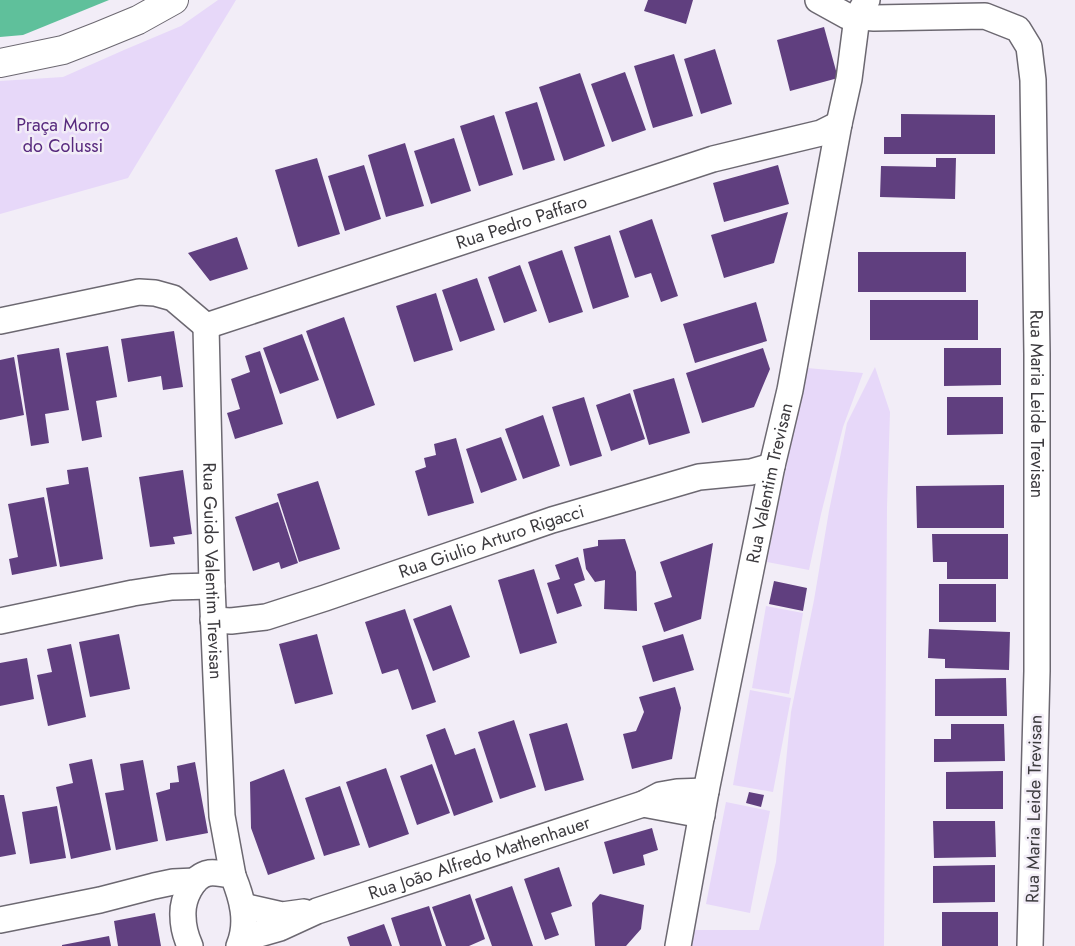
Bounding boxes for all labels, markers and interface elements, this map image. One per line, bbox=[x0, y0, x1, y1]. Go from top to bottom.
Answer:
park label: Praça Morro do Colussi bbox=[16, 112, 110, 159]
street label: Rua Pedro Paffaro bbox=[453, 188, 590, 256]
street label: Rua Maria Leide Trevisan bbox=[1023, 309, 1050, 498]
street label: Rua Valentim Trevisan bbox=[740, 400, 800, 566]
street label: Rua Guido Valentim Trevisan bbox=[196, 462, 229, 680]
street label: Rua Giulio Arturo Rigacci bbox=[395, 498, 587, 585]
street label: Rua Maria Leide Trevisan bbox=[1019, 715, 1049, 903]
street label: Rua João Alfredo Mathenhauer bbox=[365, 809, 594, 906]

